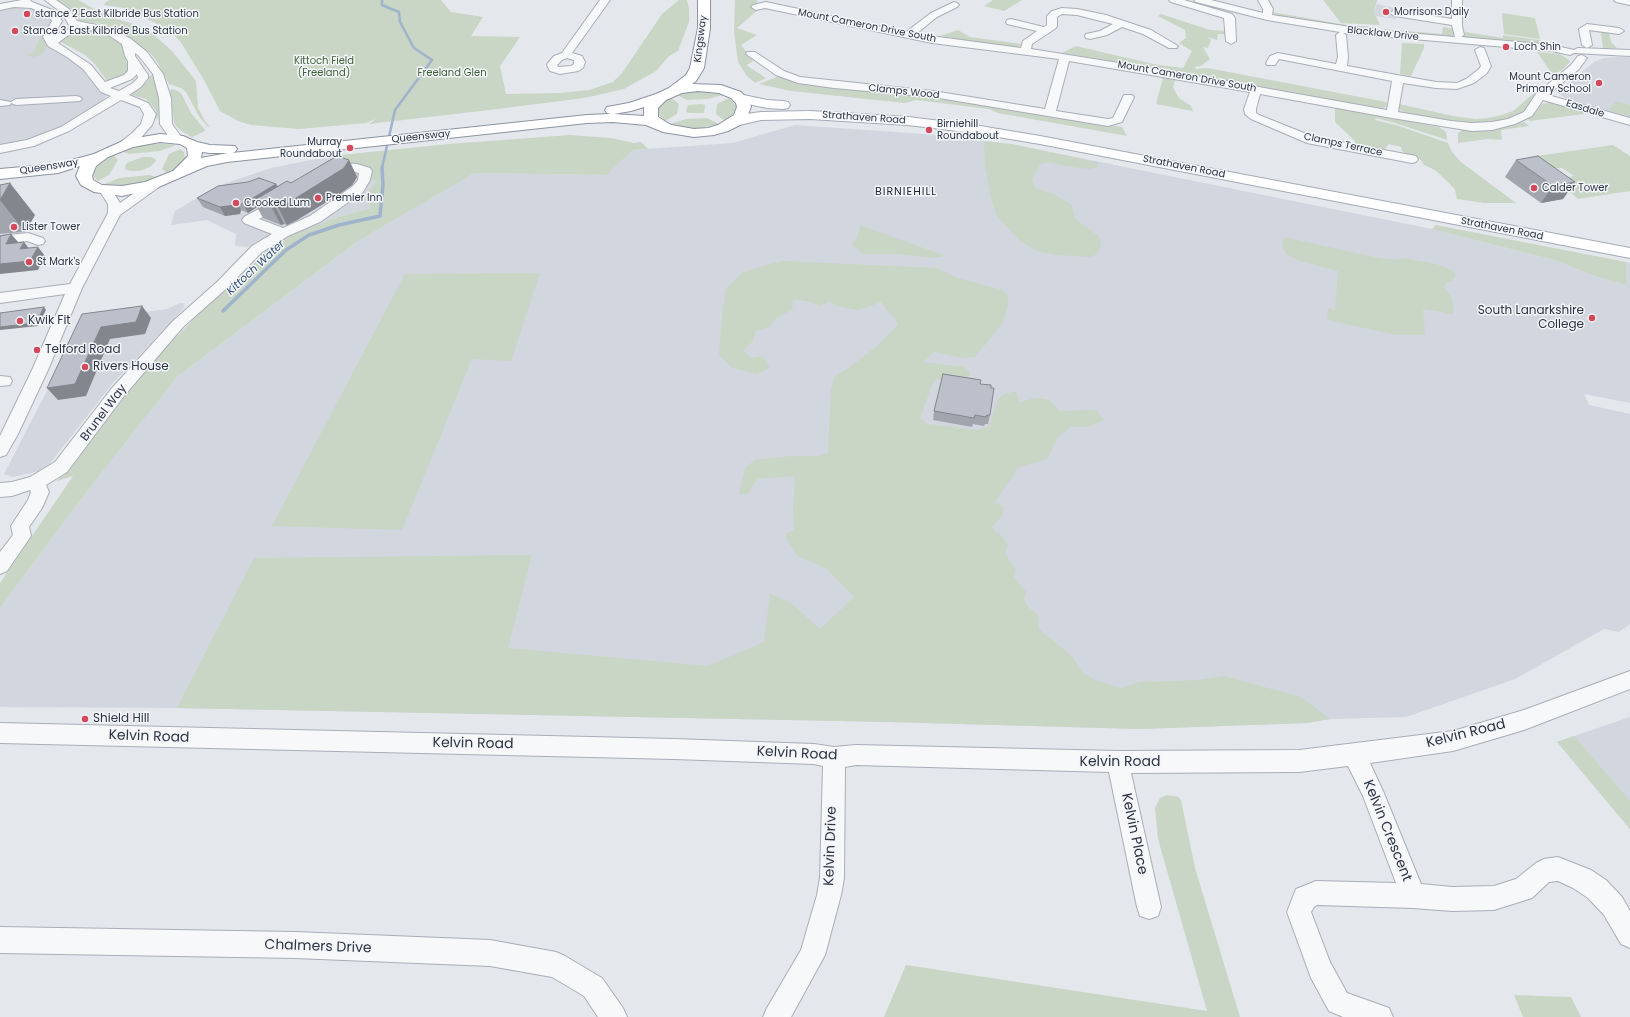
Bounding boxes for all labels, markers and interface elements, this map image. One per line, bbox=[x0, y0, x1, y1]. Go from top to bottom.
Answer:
place label: Morrisons Daily bbox=[1394, 6, 1469, 18]
street label: Mount Cameron Drive South bbox=[797, 7, 937, 45]
marker: Morrisons Daily bbox=[1381, 7, 1391, 17]
place label: stance 2 East Kilbride Bus Station bbox=[35, 8, 199, 20]
marker: stance 2 East Kilbride Bus Station bbox=[22, 9, 32, 19]
street label: Kingsway bbox=[692, 15, 710, 63]
street label: Blacklaw Drive bbox=[1347, 24, 1419, 44]
place label: Stance 3 East Kilbride Bus Station bbox=[23, 25, 188, 37]
marker: Stance 3 East Kilbride Bus Station bbox=[10, 26, 20, 36]
place label: Loch Shin bbox=[1514, 41, 1561, 53]
marker: Loch Shin bbox=[1501, 42, 1511, 52]
park label: Kittoch Field (Freeland) bbox=[294, 55, 354, 78]
street label: Mount Cameron Drive South bbox=[1117, 59, 1257, 95]
park label: Freeland Glen bbox=[417, 67, 487, 79]
place label: Mount Cameron Primary School bbox=[1509, 71, 1591, 94]
marker: Mount Cameron Primary School bbox=[1594, 78, 1604, 88]
street label: Clamps Wood bbox=[868, 82, 940, 102]
street label: Easdale bbox=[1564, 98, 1606, 120]
street label: Strathaven Road bbox=[822, 109, 906, 127]
place label: Birniehill Roundabout bbox=[937, 118, 999, 142]
marker: Birniehill Roundabout bbox=[924, 125, 934, 135]
street label: Queensway bbox=[391, 128, 451, 146]
street label: Clamps Terrace bbox=[1303, 131, 1383, 159]
place label: Murray Roundabout bbox=[280, 136, 342, 160]
marker: Murray Roundabout bbox=[345, 143, 355, 153]
street label: Strathaven Road bbox=[1142, 153, 1226, 181]
street label: Queensway bbox=[19, 156, 79, 178]
place label: Calder Tower bbox=[1542, 182, 1608, 194]
marker: Calder Tower bbox=[1529, 183, 1539, 193]
district label: BIRNIEHILL bbox=[875, 185, 937, 199]
place label: Premier Inn bbox=[326, 192, 382, 204]
marker: Premier Inn bbox=[313, 193, 323, 203]
place label: Crooked Lum bbox=[244, 197, 310, 209]
marker: Crooked Lum bbox=[231, 198, 241, 208]
street label: Strathaven Road bbox=[1460, 215, 1544, 243]
place label: Lister Tower bbox=[22, 221, 80, 233]
marker: Lister Tower bbox=[9, 222, 19, 232]
water label: Kittoch Water bbox=[224, 238, 288, 298]
place label: St Mark's bbox=[37, 256, 80, 268]
marker: St Mark's bbox=[24, 257, 34, 267]
place label: South Lanarkshire College bbox=[1478, 304, 1584, 332]
marker: South Lanarkshire College bbox=[1587, 313, 1597, 323]
place label: Kwik Fit bbox=[28, 314, 71, 328]
marker: Kwik Fit bbox=[15, 316, 25, 326]
place label: Telford Road bbox=[45, 343, 121, 357]
marker: Telford Road bbox=[32, 345, 42, 355]
place label: Rivers House bbox=[93, 360, 169, 374]
marker: Rivers House bbox=[80, 362, 90, 372]
street label: Brunel Way bbox=[78, 382, 130, 444]
place label: Shield Hill bbox=[93, 712, 150, 726]
marker: Shield Hill bbox=[80, 714, 90, 724]
street label: Kelvin Road bbox=[1425, 716, 1507, 752]
street label: Kelvin Road bbox=[108, 727, 190, 747]
street label: Kelvin Road bbox=[432, 735, 514, 753]
street label: Kelvin Road bbox=[756, 743, 838, 765]
street label: Kelvin Road bbox=[1080, 754, 1160, 770]
street label: Kelvin Crescent bbox=[1359, 778, 1415, 884]
street label: Kelvin Place bbox=[1117, 792, 1151, 876]
street label: Kelvin Drive bbox=[821, 806, 841, 886]
street label: Chalmers Drive bbox=[264, 937, 372, 957]

